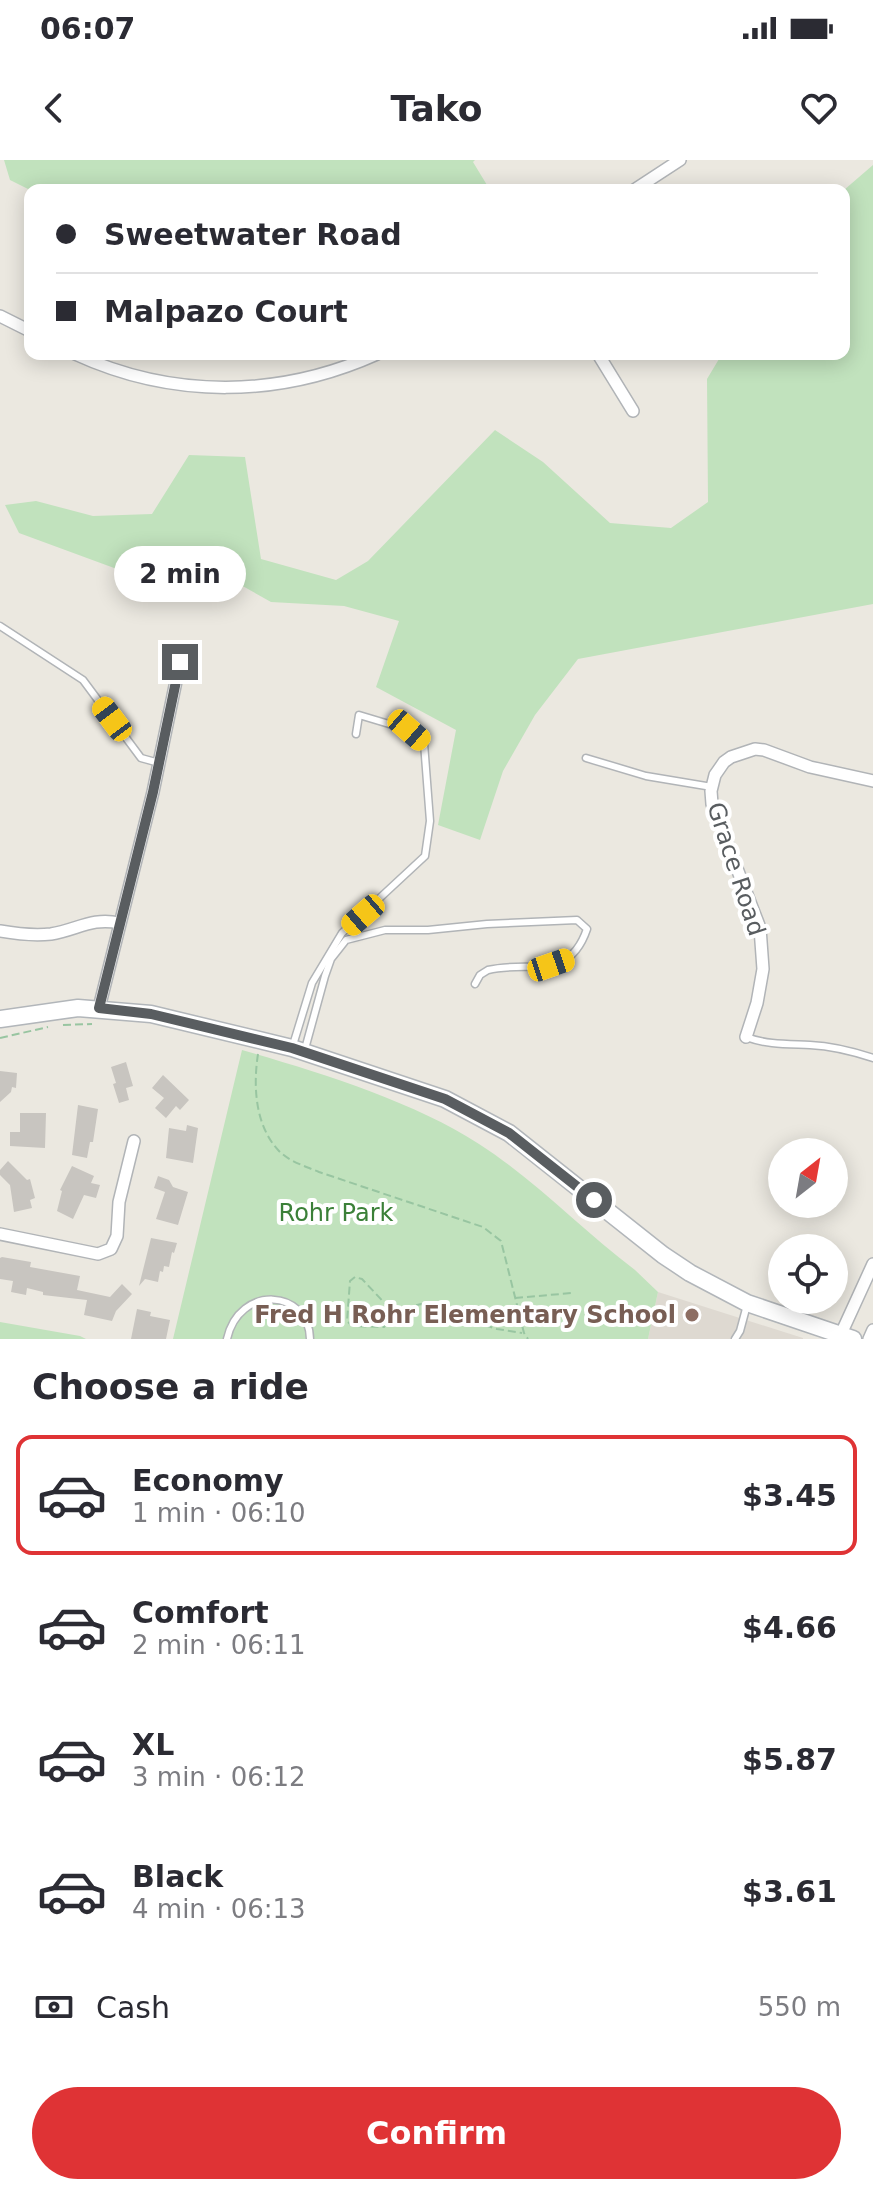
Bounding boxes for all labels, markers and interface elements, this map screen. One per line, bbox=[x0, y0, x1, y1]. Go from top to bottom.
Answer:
text: 06:07 bbox=[40, 11, 136, 46]
icon: back bbox=[32, 86, 76, 130]
icon: heart bbox=[797, 86, 841, 130]
text: Tako bbox=[391, 88, 482, 129]
text: Sweetwater Road bbox=[104, 217, 402, 252]
text: Malpazo Court bbox=[104, 294, 348, 329]
callout: 2 min bbox=[114, 546, 246, 602]
text: 2 min bbox=[139, 559, 221, 589]
route end bbox=[162, 644, 198, 680]
car bbox=[88, 693, 136, 745]
car bbox=[383, 705, 435, 755]
street label: Grace Road bbox=[701, 799, 771, 939]
car bbox=[337, 890, 389, 940]
car bbox=[524, 946, 578, 984]
north arrow bbox=[768, 1138, 848, 1218]
map controls bbox=[768, 1138, 848, 1314]
route start bbox=[576, 1182, 612, 1218]
park label: Rohr Park bbox=[279, 1199, 394, 1227]
button: locate bbox=[768, 1234, 848, 1314]
place label: Fred H Rohr Elementary School bbox=[254, 1301, 676, 1329]
marker: Fred H Rohr Elementary School bbox=[683, 1306, 701, 1324]
text: Choose a ride bbox=[32, 1366, 309, 1407]
icon: car bbox=[36, 1459, 108, 1531]
text: Economy bbox=[132, 1463, 284, 1498]
text: $3.45 bbox=[742, 1478, 837, 1513]
text: 1 min · 06:10 bbox=[132, 1498, 306, 1528]
icon: car bbox=[36, 1591, 108, 1663]
text: Comfort bbox=[132, 1595, 269, 1630]
text: $4.66 bbox=[742, 1610, 837, 1645]
text: 2 min · 06:11 bbox=[132, 1630, 306, 1660]
icon: car bbox=[36, 1723, 108, 1795]
text: XL bbox=[132, 1727, 174, 1762]
text: $5.87 bbox=[742, 1742, 837, 1777]
text: 3 min · 06:12 bbox=[132, 1762, 306, 1792]
icon: car bbox=[36, 1855, 108, 1927]
text: Black bbox=[132, 1859, 223, 1894]
text: $3.61 bbox=[742, 1874, 837, 1909]
text: 4 min · 06:13 bbox=[132, 1894, 306, 1924]
icon: cash bbox=[32, 1985, 76, 2029]
text: Cash bbox=[96, 1990, 170, 2025]
text: 550 m bbox=[758, 1992, 841, 2022]
button: Confirm bbox=[32, 2087, 841, 2179]

